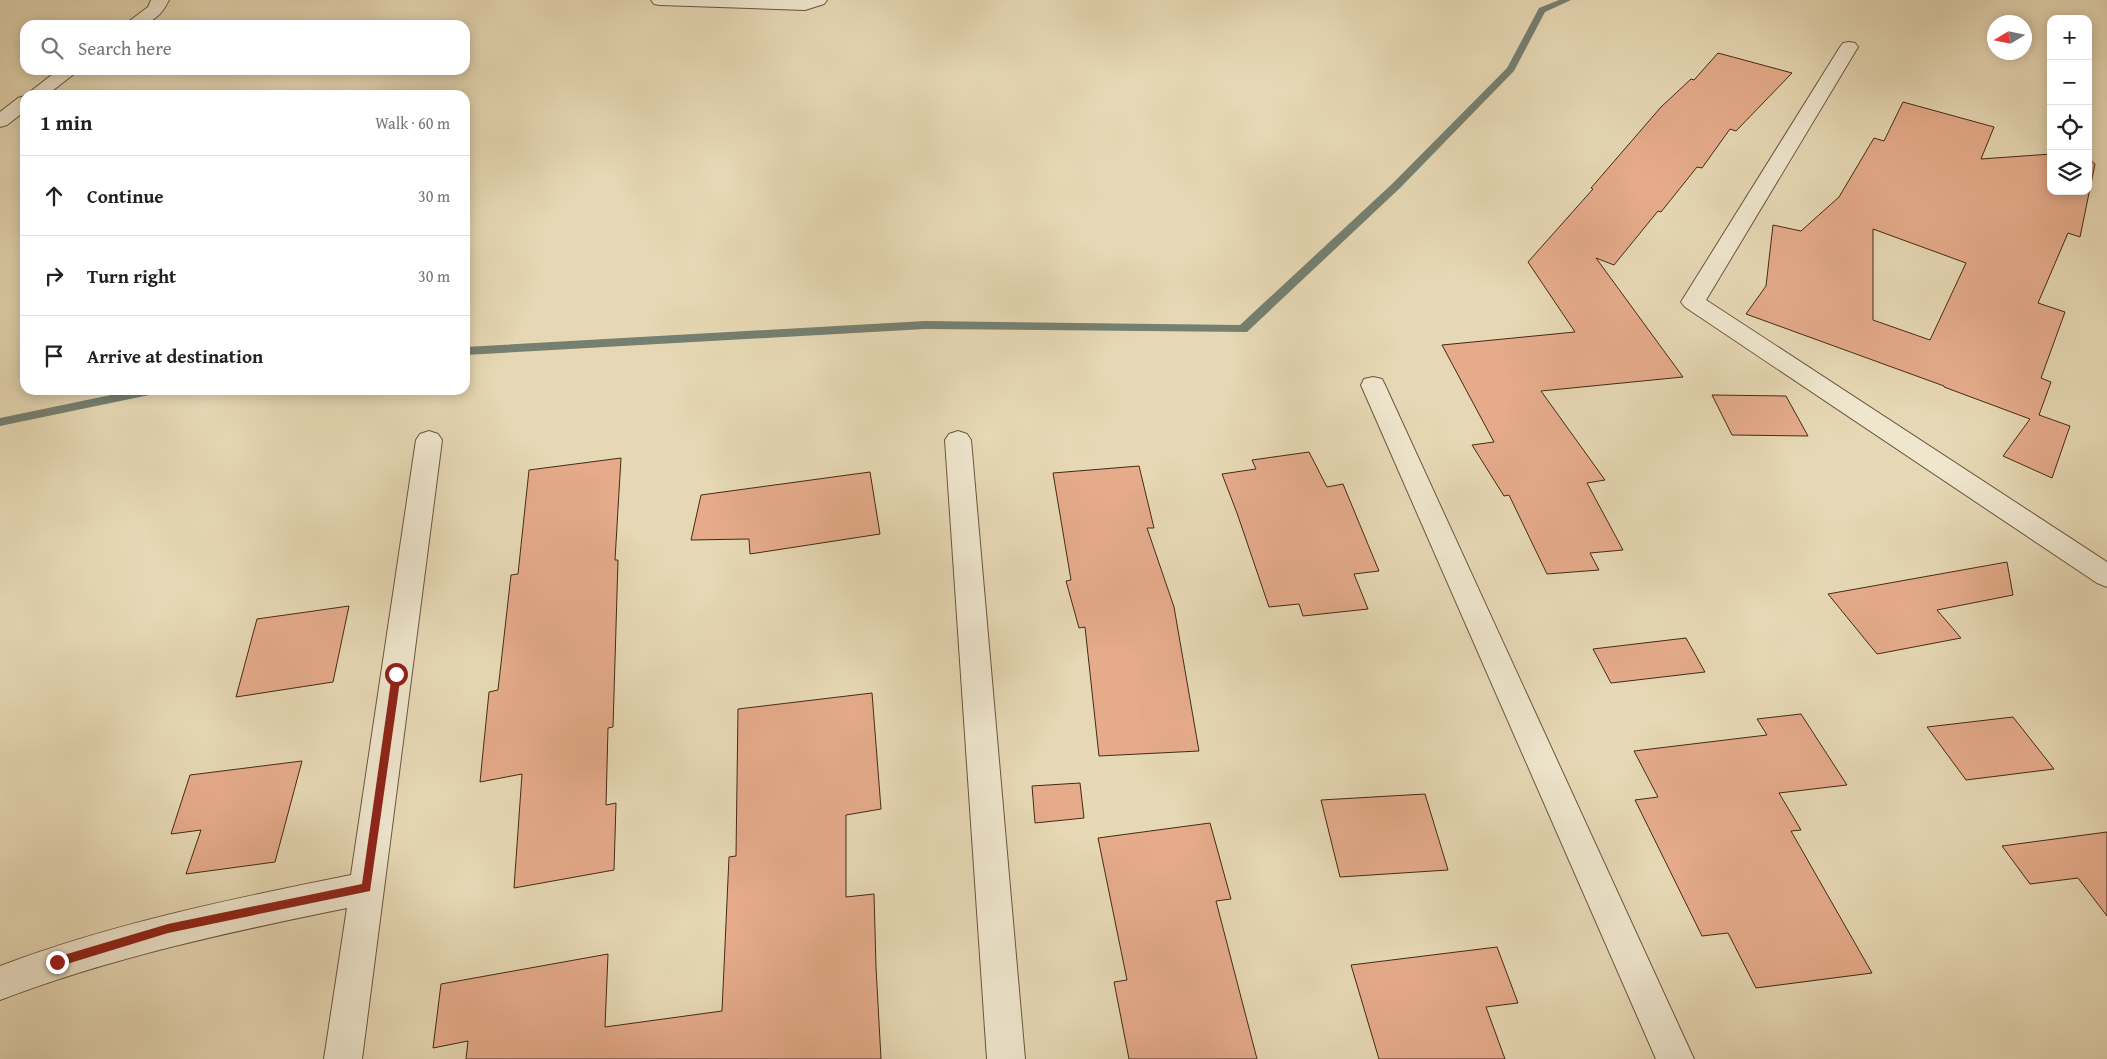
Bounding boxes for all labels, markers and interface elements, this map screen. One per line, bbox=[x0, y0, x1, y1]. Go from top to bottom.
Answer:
north arrow bbox=[1987, 15, 2032, 60]
map controls bbox=[2047, 15, 2092, 195]
button: + bbox=[2047, 15, 2092, 60]
search box bbox=[20, 20, 470, 75]
icon: search bbox=[38, 34, 66, 62]
text: Search here bbox=[78, 34, 172, 62]
button: − bbox=[2047, 60, 2092, 105]
button: locate bbox=[2047, 105, 2092, 150]
text: 1 min bbox=[40, 107, 92, 138]
text: Walk · 60 m bbox=[375, 111, 450, 135]
button: layers bbox=[2047, 150, 2092, 195]
icon: ahead bbox=[40, 182, 68, 210]
text: Continue bbox=[87, 182, 164, 210]
text: 30 m bbox=[418, 184, 450, 208]
icon: right bbox=[40, 262, 68, 290]
text: Turn right bbox=[87, 262, 176, 290]
text: 30 m bbox=[418, 264, 450, 288]
icon: arrive bbox=[40, 342, 68, 370]
text: Arrive at destination bbox=[87, 342, 263, 370]
route start bbox=[385, 663, 408, 686]
route end bbox=[46, 951, 69, 974]

